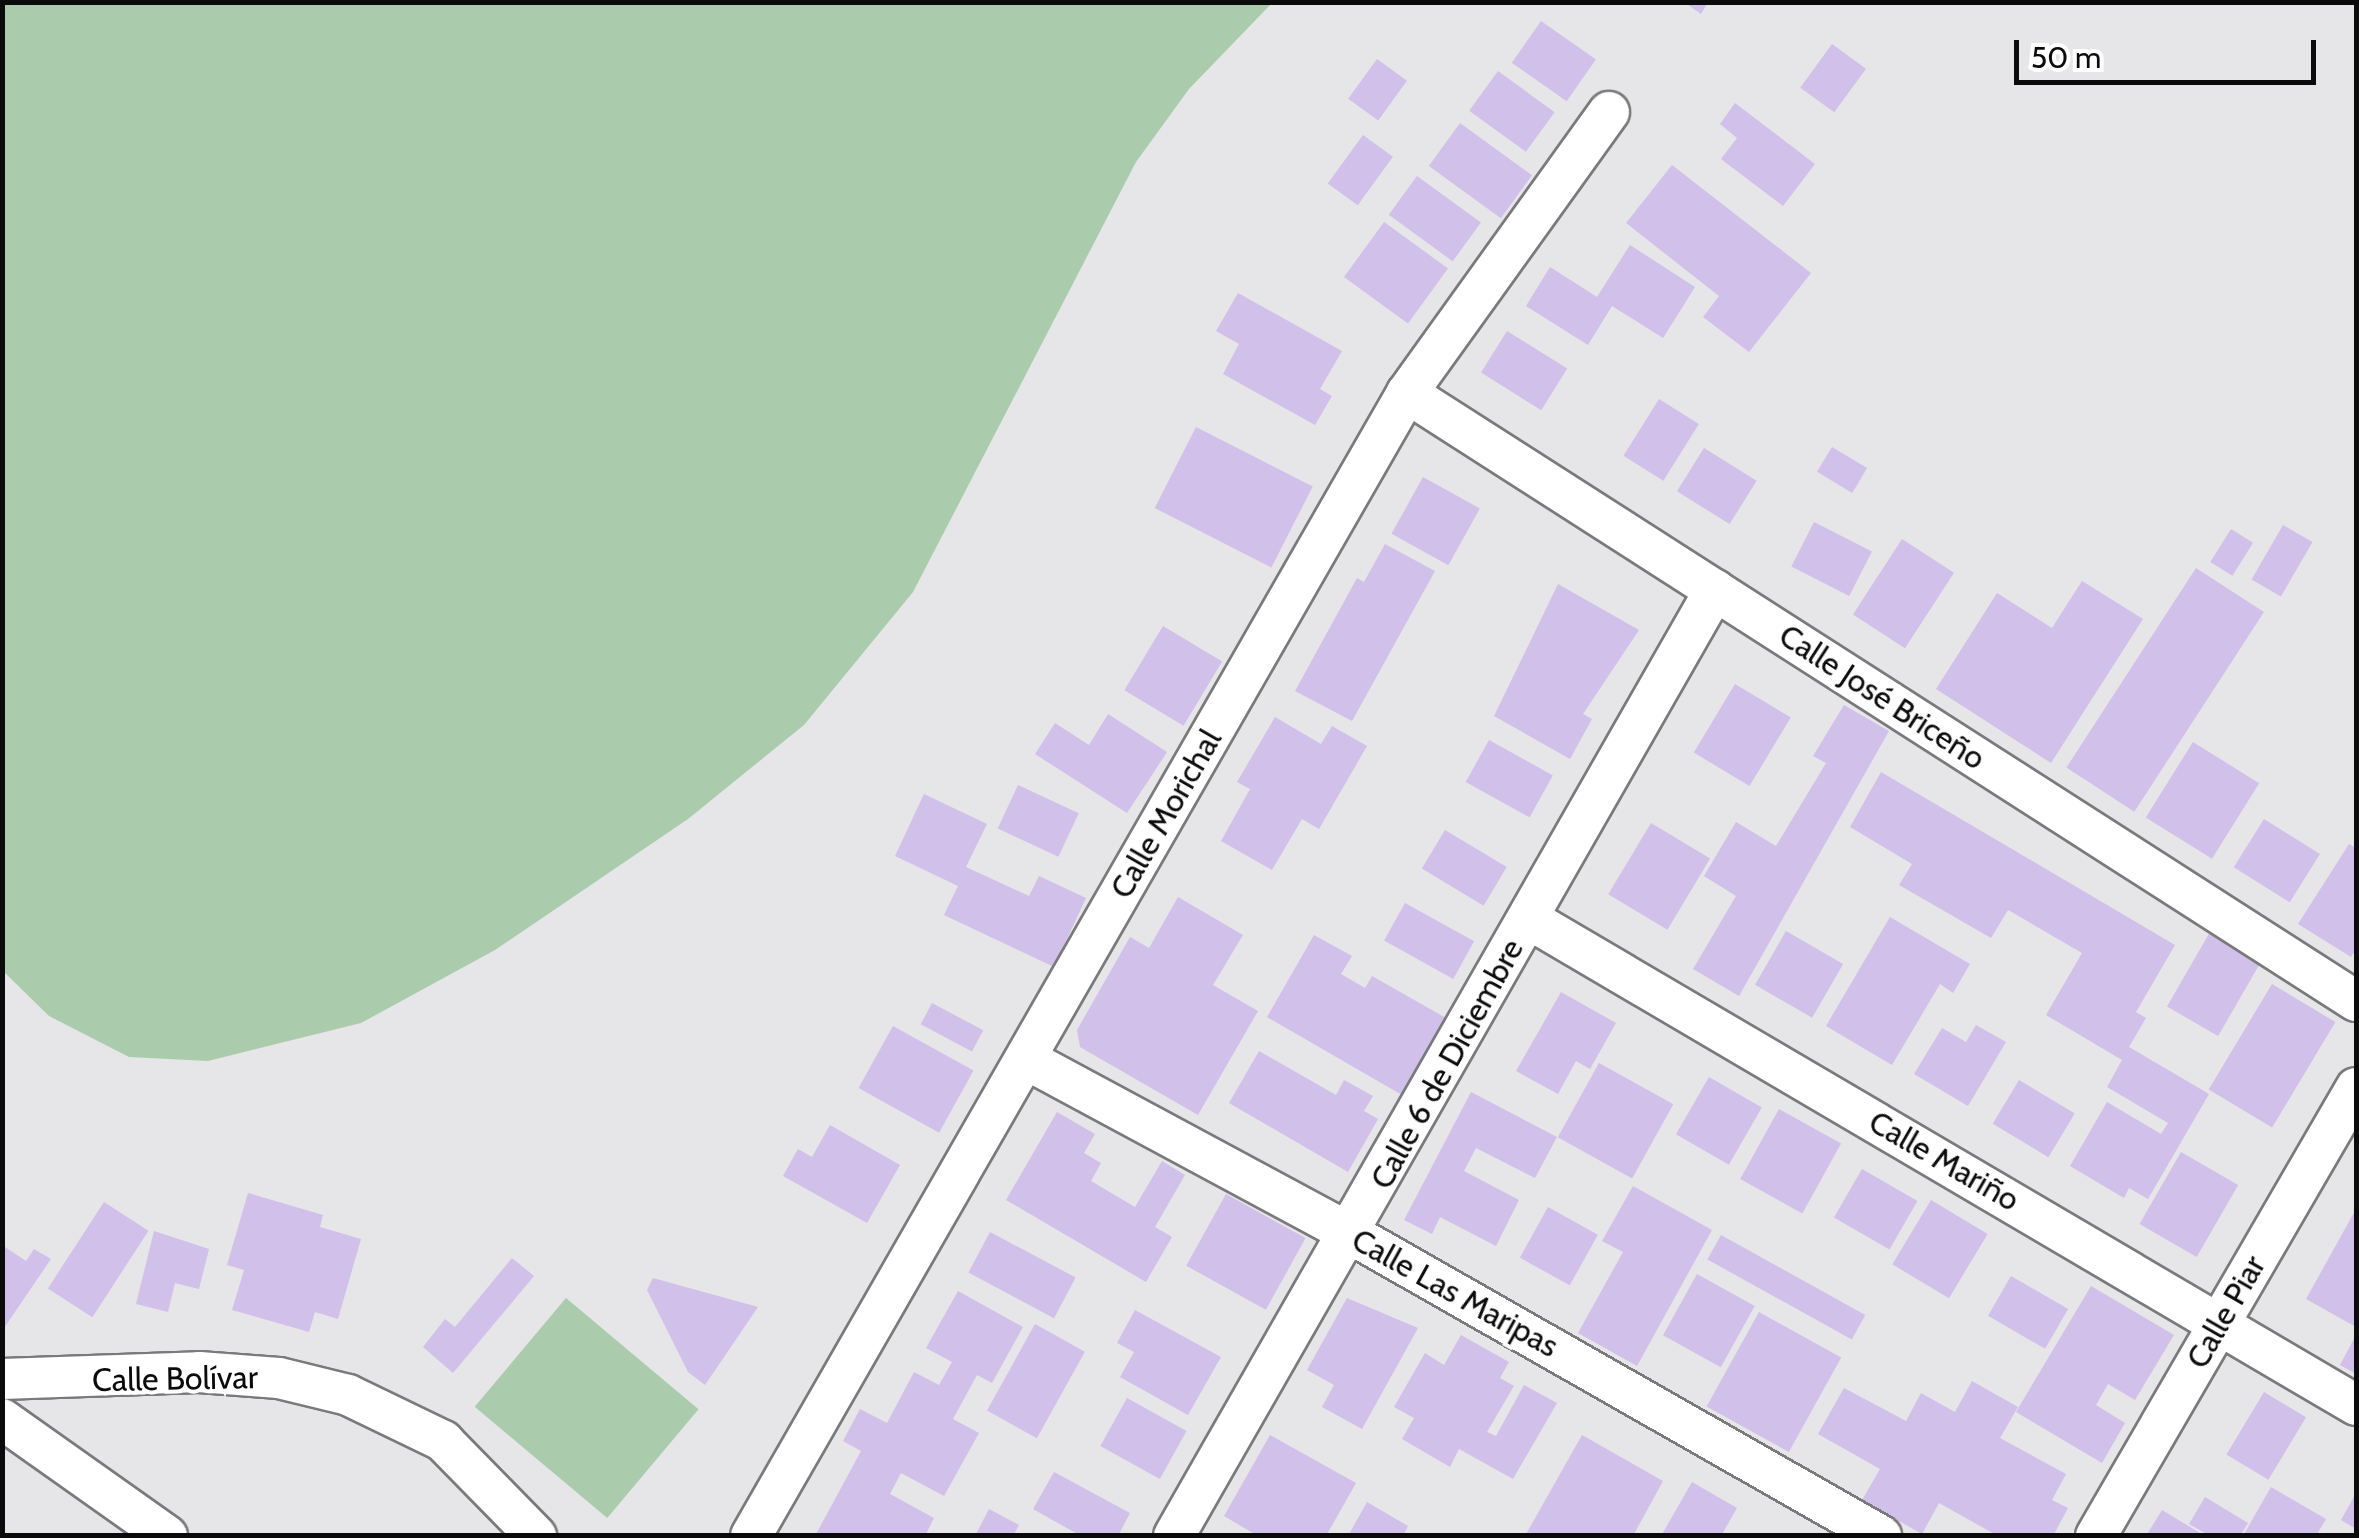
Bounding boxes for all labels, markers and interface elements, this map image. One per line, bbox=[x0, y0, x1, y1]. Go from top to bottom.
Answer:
scale bar bbox=[2019, 20, 2322, 82]
text: 50 m bbox=[2031, 39, 2101, 76]
street label: Calle José Briceño bbox=[1772, 616, 1992, 778]
street label: Calle Morichal bbox=[1102, 723, 1230, 905]
street label: Calle 6 de Diciembre bbox=[1362, 932, 1532, 1196]
street label: Calle Mariño bbox=[1862, 1103, 2026, 1219]
street label: Calle Las Maripas bbox=[1345, 1220, 1565, 1366]
street label: Calle Piar bbox=[2178, 1249, 2274, 1375]
street label: Calle Bolívar bbox=[92, 1358, 258, 1400]

